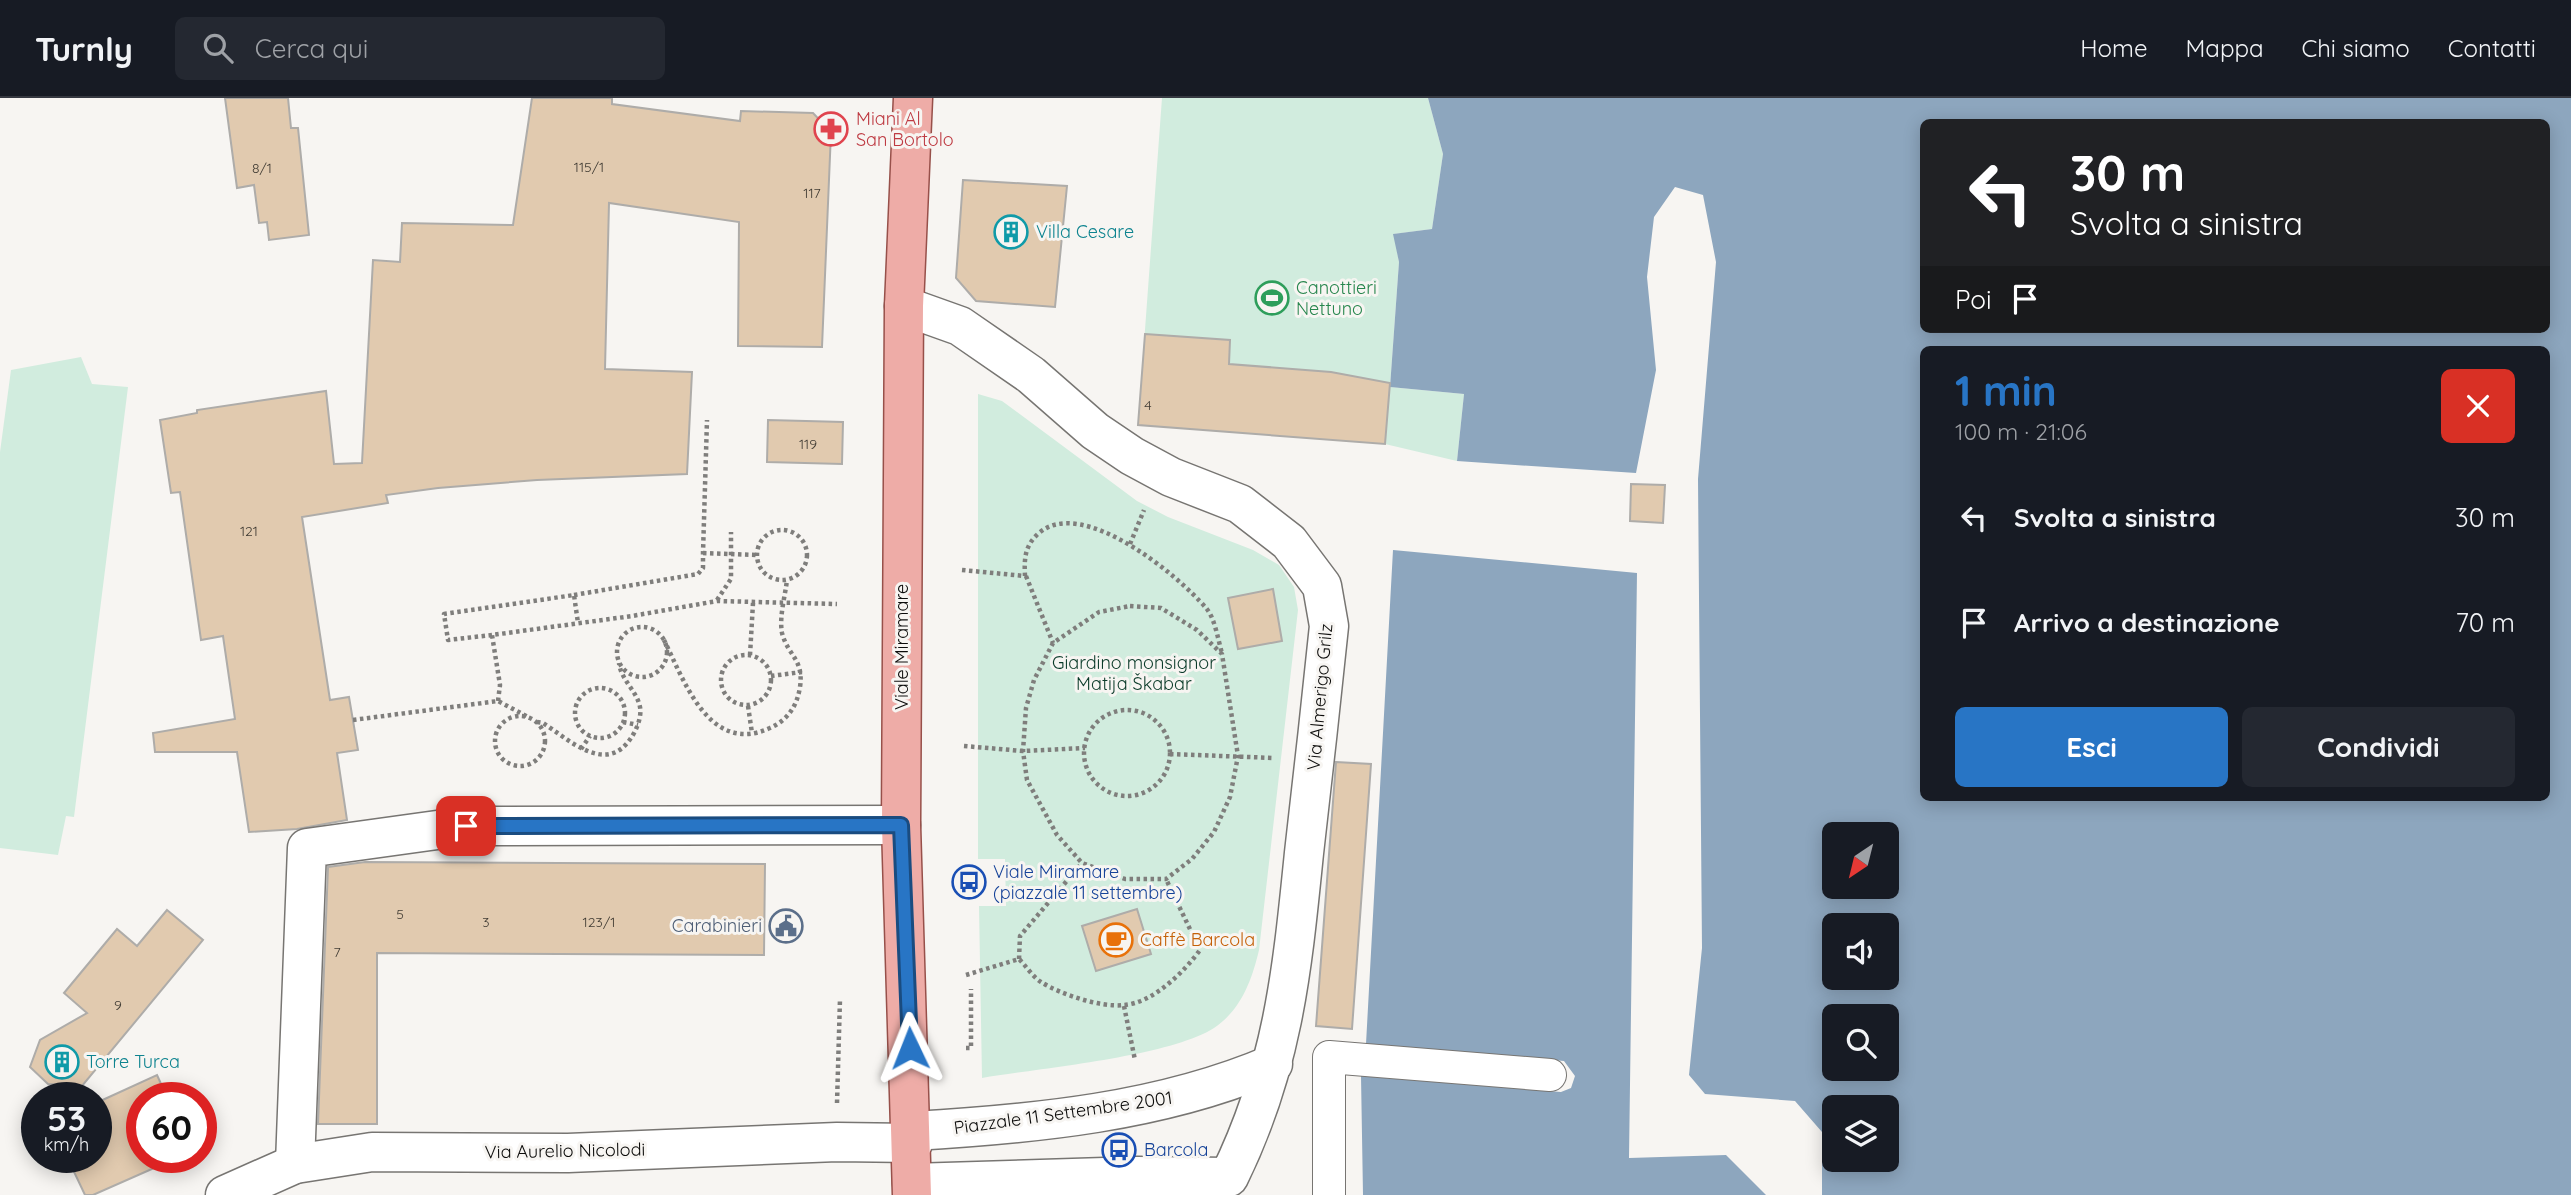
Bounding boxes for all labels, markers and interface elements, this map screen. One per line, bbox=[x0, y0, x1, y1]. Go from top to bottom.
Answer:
search box bbox=[175, 17, 665, 80]
text: Turnly bbox=[35, 28, 133, 69]
icon: search bbox=[199, 29, 237, 67]
text: Cerca qui bbox=[255, 32, 368, 65]
text: Home bbox=[2080, 33, 2148, 63]
text: Mappa bbox=[2186, 33, 2264, 63]
text: Chi siamo bbox=[2302, 33, 2410, 63]
text: Contatti bbox=[2448, 33, 2536, 63]
place label: Miani Al San Bortolo bbox=[856, 107, 954, 151]
pharmacy icon: Miani Al San Bortolo bbox=[812, 110, 850, 148]
text: 30 m bbox=[2070, 142, 2185, 203]
icon: left bbox=[1955, 147, 2046, 238]
house number: 115/1 bbox=[574, 158, 604, 176]
house number: 8/1 bbox=[252, 159, 272, 177]
house number: 117 bbox=[803, 184, 821, 202]
text: Svolta a sinistra bbox=[2070, 203, 2303, 243]
building icon: Villa Cesare bbox=[992, 213, 1030, 251]
place label: Villa Cesare bbox=[1036, 220, 1134, 243]
place label: Canottieri Nettuno bbox=[1296, 276, 1377, 320]
sports icon: Canottieri Nettuno bbox=[1253, 279, 1291, 317]
icon: arrive bbox=[2006, 280, 2044, 318]
text: Poi bbox=[1955, 283, 1992, 316]
text: 1 min bbox=[1955, 364, 2057, 417]
button: close bbox=[2441, 369, 2515, 443]
house number: 4 bbox=[1144, 396, 1152, 414]
text: 100 m · 21:06 bbox=[1955, 417, 2087, 446]
house number: 119 bbox=[799, 435, 817, 453]
icon: left bbox=[1955, 499, 1993, 537]
text: Svolta a sinistra bbox=[2014, 501, 2216, 534]
text: 30 m bbox=[2455, 501, 2515, 534]
house number: 121 bbox=[240, 522, 258, 540]
street label: Viale Miramare bbox=[890, 584, 913, 710]
icon: arrive bbox=[1955, 604, 1993, 642]
text: Arrivo a destinazione bbox=[2014, 606, 2280, 639]
text: 70 m bbox=[2455, 606, 2515, 639]
street label: Via Almerigo Grilz bbox=[1302, 622, 1337, 771]
park label: Giardino monsignor Matija Škabar bbox=[1052, 651, 1216, 695]
button: Esci bbox=[1955, 707, 2228, 787]
button: Condividi bbox=[2242, 707, 2515, 787]
pin bbox=[436, 796, 496, 856]
icon: arrive bbox=[447, 807, 485, 845]
north arrow bbox=[1822, 822, 1899, 900]
map controls bbox=[1822, 822, 1899, 1172]
place label: Viale Miramare (piazzale 11 settembre) bbox=[993, 860, 1183, 904]
bus stop icon: Viale Miramare (piazzale 11 settembre) bbox=[950, 863, 988, 901]
house number: 5 bbox=[396, 905, 404, 923]
public building icon: Carabinieri bbox=[767, 907, 805, 945]
house number: 3 bbox=[482, 913, 490, 931]
house number: 123/1 bbox=[583, 913, 615, 931]
button: sound bbox=[1822, 913, 1899, 990]
place label: Carabinieri bbox=[672, 914, 762, 937]
cafe icon: Caffè Barcola bbox=[1097, 921, 1135, 959]
place label: Caffè Barcola bbox=[1140, 928, 1255, 951]
house number: 7 bbox=[333, 943, 341, 961]
house number: 9 bbox=[114, 996, 122, 1014]
button: search bbox=[1822, 1004, 1899, 1081]
position arrow bbox=[873, 1011, 947, 1085]
building icon: Torre Turca bbox=[43, 1043, 81, 1081]
place label: Torre Turca bbox=[86, 1050, 180, 1073]
speed limit sign: 60 bbox=[126, 1082, 217, 1173]
street label: Piazzale 11 Settembre 2001 bbox=[952, 1086, 1174, 1139]
button: layers bbox=[1822, 1095, 1899, 1172]
text: 53 bbox=[47, 1096, 86, 1140]
bus stop icon: Barcola bbox=[1100, 1131, 1138, 1169]
text: km/h bbox=[44, 1133, 89, 1156]
street label: Via Aurelio Nicolodi bbox=[485, 1138, 645, 1163]
place label: Barcola bbox=[1144, 1138, 1208, 1161]

